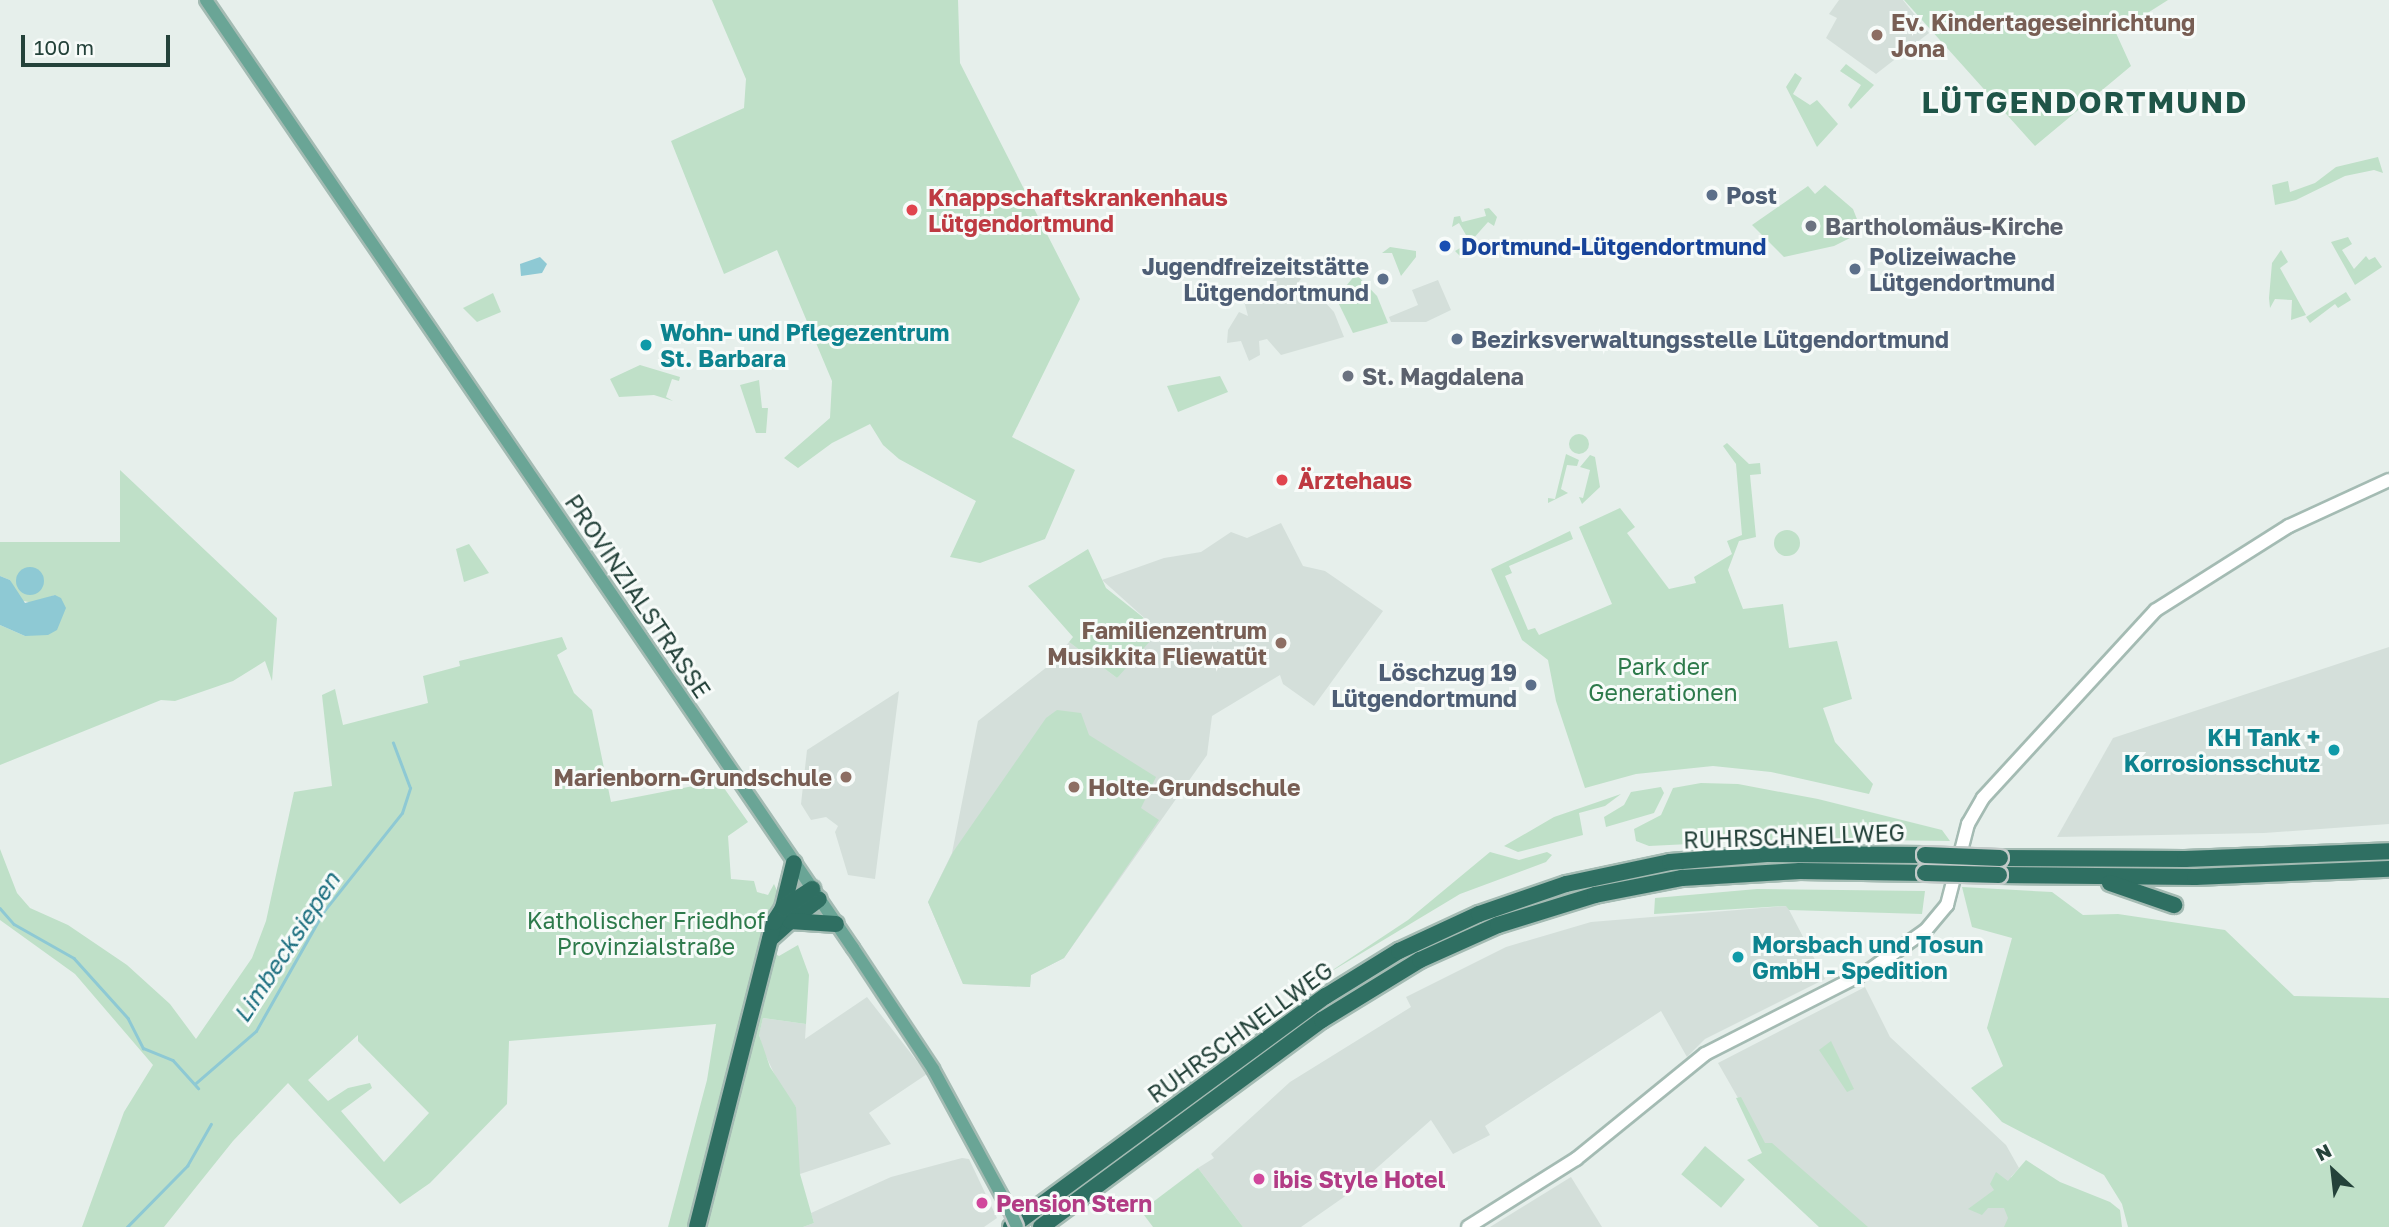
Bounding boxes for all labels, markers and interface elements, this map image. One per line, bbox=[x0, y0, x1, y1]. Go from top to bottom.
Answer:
place label: Ev. Kindertageseinrichtung Jona bbox=[1891, 8, 2195, 62]
scale bar bbox=[24, 21, 173, 65]
marker: Ev. Kindertageseinrichtung Jona bbox=[1869, 27, 1885, 43]
text: 100 m bbox=[34, 34, 94, 60]
district label: LÜTGENDORTMUND bbox=[1923, 84, 2247, 120]
place label: Post bbox=[1726, 181, 1777, 209]
place label: Knappschaftskrankenhaus Lütgendortmund bbox=[928, 183, 1228, 237]
marker: Post bbox=[1704, 187, 1720, 203]
marker: Knappschaftskrankenhaus Lütgendortmund bbox=[902, 200, 922, 220]
place label: Bartholomäus-Kirche bbox=[1825, 212, 2063, 240]
marker: Bartholomäus-Kirche bbox=[1803, 218, 1819, 234]
place label: Dortmund-Lütgendortmund bbox=[1461, 232, 1766, 260]
marker: Dortmund-Lütgendortmund bbox=[1435, 236, 1455, 256]
place label: Polizeiwache Lütgendortmund bbox=[1869, 242, 2055, 296]
place label: Jugendfreizeitstätte Lütgendortmund bbox=[1142, 252, 1369, 306]
marker: Polizeiwache Lütgendortmund bbox=[1847, 261, 1863, 277]
marker: Jugendfreizeitstätte Lütgendortmund bbox=[1375, 271, 1391, 287]
place label: Wohn- und Pflegezentrum St. Barbara bbox=[660, 318, 949, 372]
place label: Bezirksverwaltungsstelle Lütgendortmund bbox=[1471, 325, 1949, 353]
marker: Bezirksverwaltungsstelle Lütgendortmund bbox=[1449, 331, 1465, 347]
marker: Wohn- und Pflegezentrum St. Barbara bbox=[638, 337, 654, 353]
place label: St. Magdalena bbox=[1362, 362, 1524, 390]
marker: St. Magdalena bbox=[1340, 368, 1356, 384]
place label: Ärztehaus bbox=[1298, 466, 1412, 494]
marker: Ärztehaus bbox=[1272, 470, 1292, 490]
street label: PROVINZIALSTRASSE bbox=[560, 489, 716, 703]
place label: Familienzentrum Musikkita Fliewatüt bbox=[1047, 616, 1267, 670]
marker: Familienzentrum Musikkita Fliewatüt bbox=[1273, 635, 1289, 651]
park label: Park der Generationen bbox=[1588, 652, 1738, 706]
place label: Löschzug 19 Lütgendortmund bbox=[1331, 658, 1517, 712]
marker: Löschzug 19 Lütgendortmund bbox=[1523, 677, 1539, 693]
place label: KH Tank + Korrosionsschutz bbox=[2124, 723, 2320, 777]
marker: KH Tank + Korrosionsschutz bbox=[2326, 742, 2342, 758]
place label: Marienborn-Grundschule bbox=[553, 763, 832, 791]
marker: Marienborn-Grundschule bbox=[838, 769, 854, 785]
place label: Holte-Grundschule bbox=[1088, 773, 1301, 801]
marker: Holte-Grundschule bbox=[1066, 779, 1082, 795]
street label: RUHRSCHNELLWEG bbox=[1683, 818, 1905, 854]
water label: Limbecksiepen bbox=[227, 867, 345, 1027]
park label: Katholischer Friedhof Provinzialstraße bbox=[527, 906, 765, 960]
place label: Morsbach und Tosun GmbH - Spedition bbox=[1752, 930, 1983, 984]
marker: Morsbach und Tosun GmbH - Spedition bbox=[1730, 949, 1746, 965]
street label: RUHRSCHNELLWEG bbox=[1142, 956, 1338, 1108]
north arrow bbox=[2298, 1136, 2368, 1206]
text: N bbox=[2312, 1138, 2335, 1165]
place label: ibis Style Hotel bbox=[1273, 1165, 1445, 1193]
marker: ibis Style Hotel bbox=[1251, 1171, 1267, 1187]
place label: Pension Stern bbox=[996, 1189, 1152, 1217]
marker: Pension Stern bbox=[974, 1195, 990, 1211]

